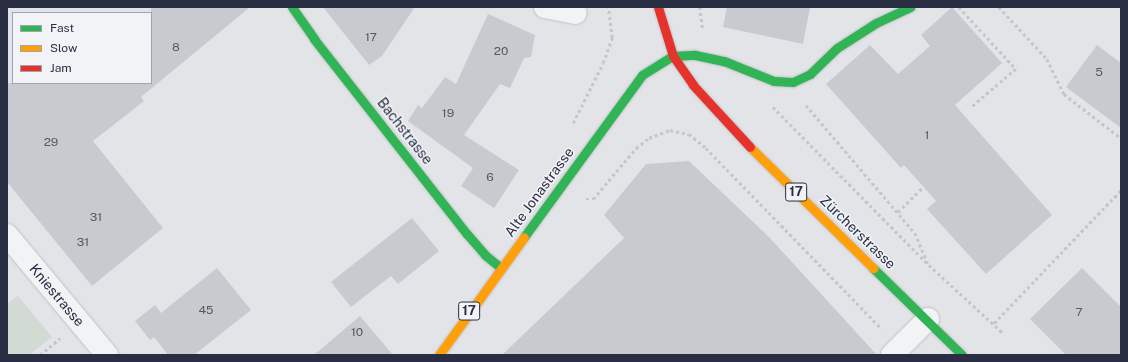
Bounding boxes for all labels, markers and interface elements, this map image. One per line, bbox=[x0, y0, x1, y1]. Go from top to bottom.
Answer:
legend bbox=[12, 12, 152, 84]
text: Fast bbox=[50, 21, 74, 35]
house number: 17 bbox=[365, 31, 377, 45]
text: Slow bbox=[50, 41, 77, 55]
house number: 8 bbox=[172, 41, 180, 55]
house number: 20 bbox=[494, 45, 508, 59]
text: Jam bbox=[50, 61, 72, 75]
house number: 5 bbox=[1095, 66, 1103, 80]
street label: Bachstrasse bbox=[374, 94, 436, 168]
house number: 19 bbox=[442, 107, 454, 121]
house number: 1 bbox=[925, 129, 929, 143]
house number: 29 bbox=[44, 136, 58, 150]
street label: Alte Jonastrasse bbox=[501, 144, 577, 240]
house number: 6 bbox=[486, 171, 494, 185]
road number: 17 bbox=[785, 181, 807, 203]
street label: Zürcherstrasse bbox=[817, 192, 899, 272]
house number: 31 bbox=[90, 211, 102, 225]
house number: 31 bbox=[77, 236, 89, 250]
street label: Kniestrasse bbox=[26, 260, 88, 330]
road number: 17 bbox=[458, 300, 480, 322]
house number: 45 bbox=[198, 304, 214, 318]
house number: 7 bbox=[1075, 306, 1083, 320]
house number: 10 bbox=[351, 326, 363, 340]

